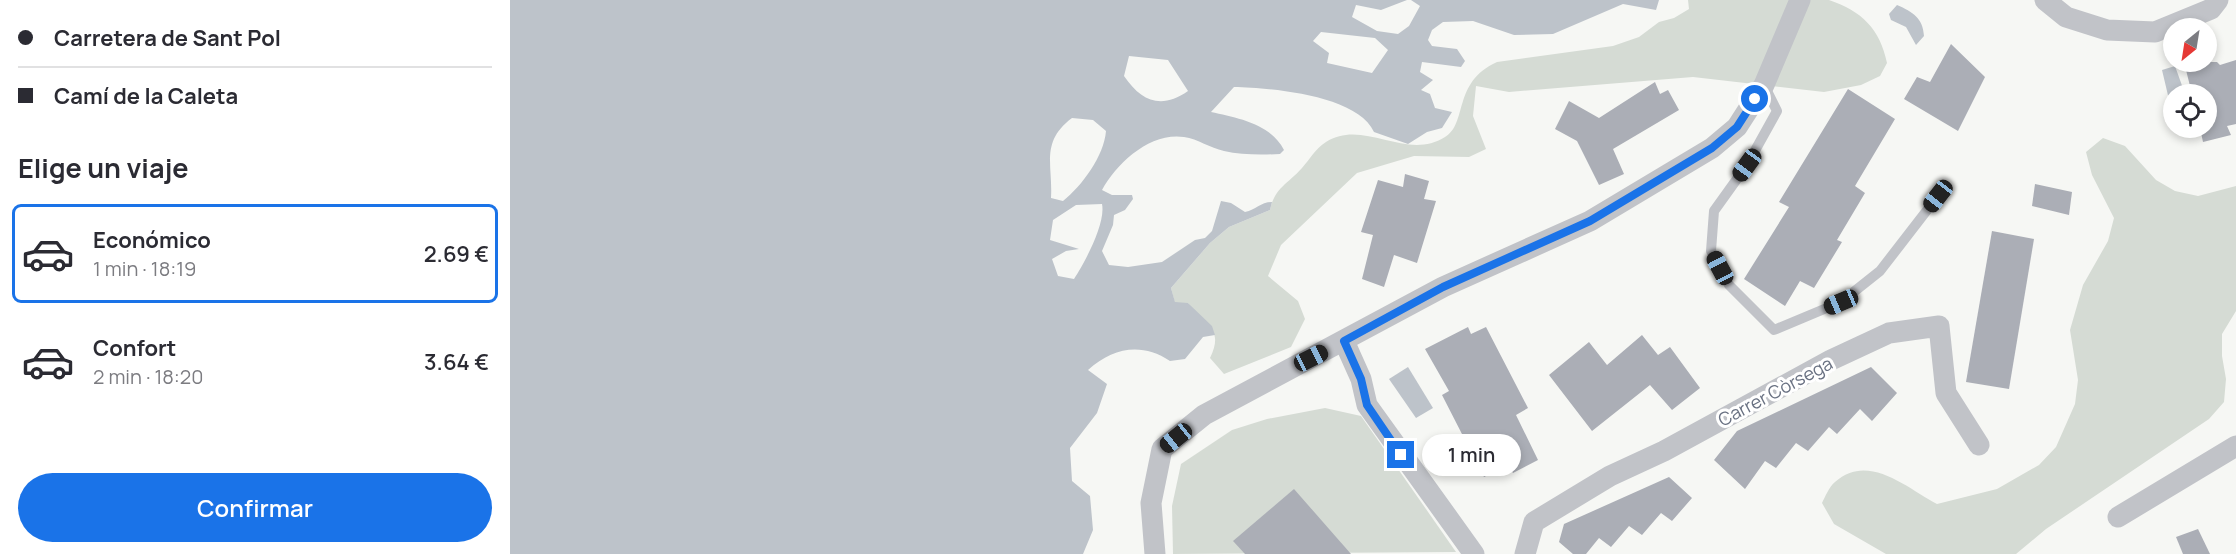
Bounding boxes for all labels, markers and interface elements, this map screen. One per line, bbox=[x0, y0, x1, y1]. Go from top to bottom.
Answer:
north arrow bbox=[2163, 18, 2217, 72]
map controls bbox=[2163, 18, 2217, 138]
text: Carretera de Sant Pol bbox=[54, 23, 281, 53]
text: Camí de la Caleta bbox=[54, 81, 238, 111]
button: locate bbox=[2163, 84, 2217, 138]
route start bbox=[1741, 85, 1768, 112]
car bbox=[1729, 145, 1765, 185]
text: Elige un viaje bbox=[18, 149, 189, 186]
car bbox=[1920, 176, 1956, 216]
text: Económico bbox=[93, 225, 211, 255]
icon: car bbox=[21, 227, 75, 281]
text: 2.69 € bbox=[424, 239, 489, 269]
car bbox=[1704, 248, 1736, 288]
text: 1 min · 18:19 bbox=[93, 255, 196, 282]
car bbox=[1821, 287, 1861, 317]
text: Confort bbox=[93, 333, 176, 363]
icon: car bbox=[21, 335, 75, 389]
car bbox=[1291, 342, 1331, 374]
text: 3.64 € bbox=[424, 347, 489, 377]
street label: Carrer Còrsega bbox=[1713, 351, 1837, 431]
text: 2 min · 18:20 bbox=[93, 363, 203, 390]
car bbox=[1156, 420, 1196, 456]
callout: 1 min bbox=[1422, 434, 1521, 476]
route end bbox=[1387, 441, 1414, 468]
text: 1 min bbox=[1448, 441, 1495, 468]
button: Confirmar bbox=[18, 473, 492, 542]

